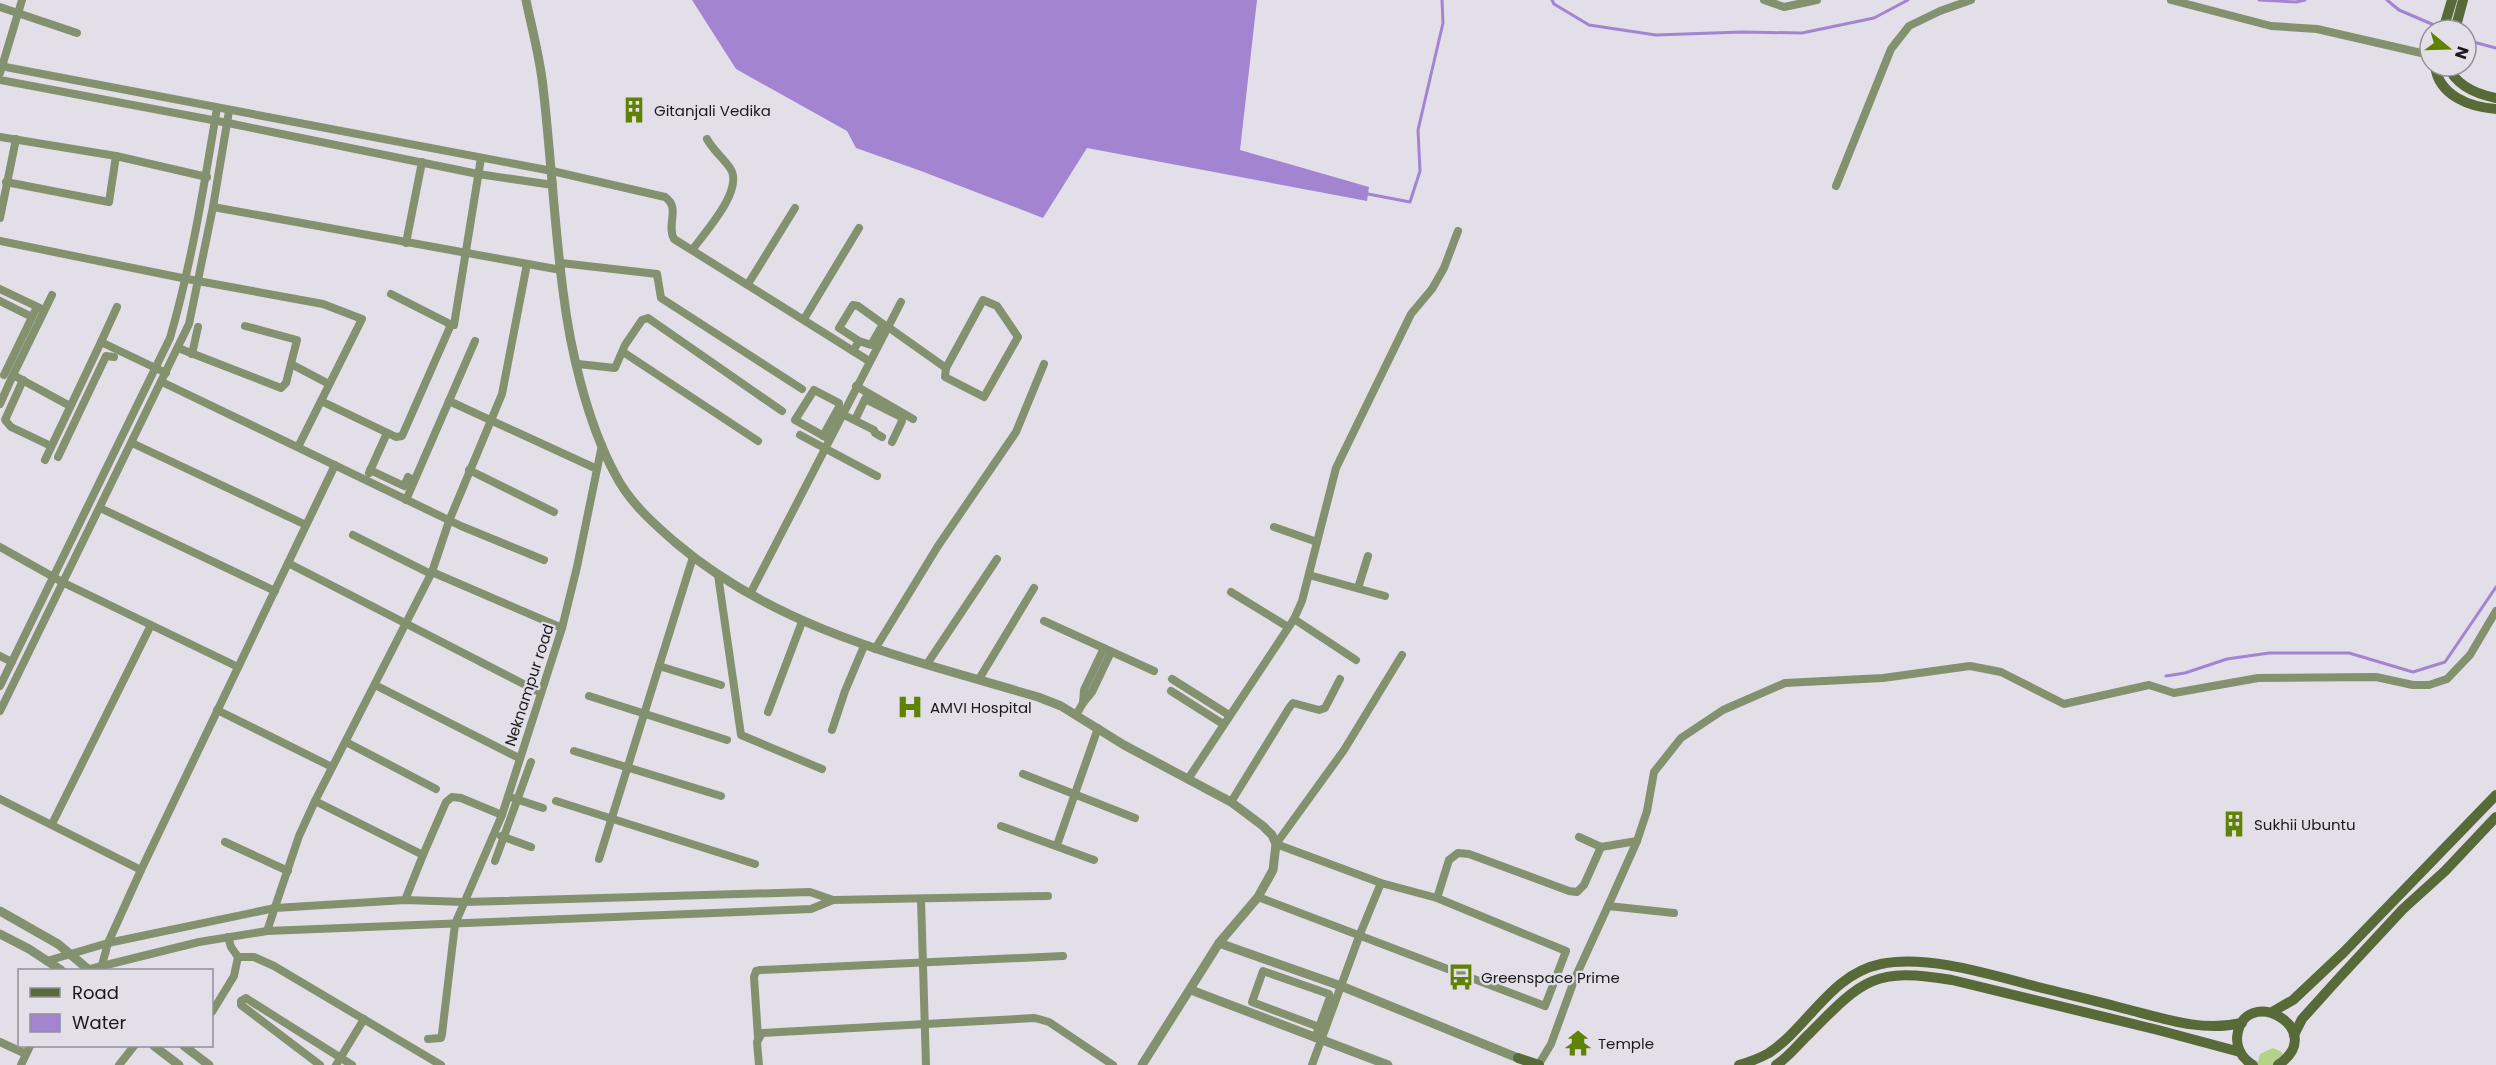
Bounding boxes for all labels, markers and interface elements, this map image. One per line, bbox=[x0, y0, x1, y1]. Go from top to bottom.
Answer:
north arrow bbox=[2418, 18, 2478, 78]
text: N bbox=[2449, 43, 2475, 62]
building icon: Gitanjali Vedika bbox=[619, 95, 649, 125]
place label: Gitanjali Vedika bbox=[654, 100, 771, 121]
street label: Neknampur road bbox=[499, 621, 559, 749]
hospital icon: AMVI Hospital bbox=[895, 692, 925, 722]
place label: AMVI Hospital bbox=[930, 697, 1032, 718]
building icon: Sukhii Ubuntu bbox=[2219, 809, 2249, 839]
place label: Sukhii Ubuntu bbox=[2254, 814, 2356, 835]
bus stop icon: Greenspace Prime bbox=[1446, 962, 1476, 992]
place label: Greenspace Prime bbox=[1481, 967, 1620, 988]
legend bbox=[18, 969, 213, 1047]
text: Road bbox=[72, 980, 119, 1005]
text: Water bbox=[72, 1010, 126, 1035]
temple icon: Temple bbox=[1563, 1028, 1593, 1058]
place label: Temple bbox=[1598, 1033, 1654, 1054]

